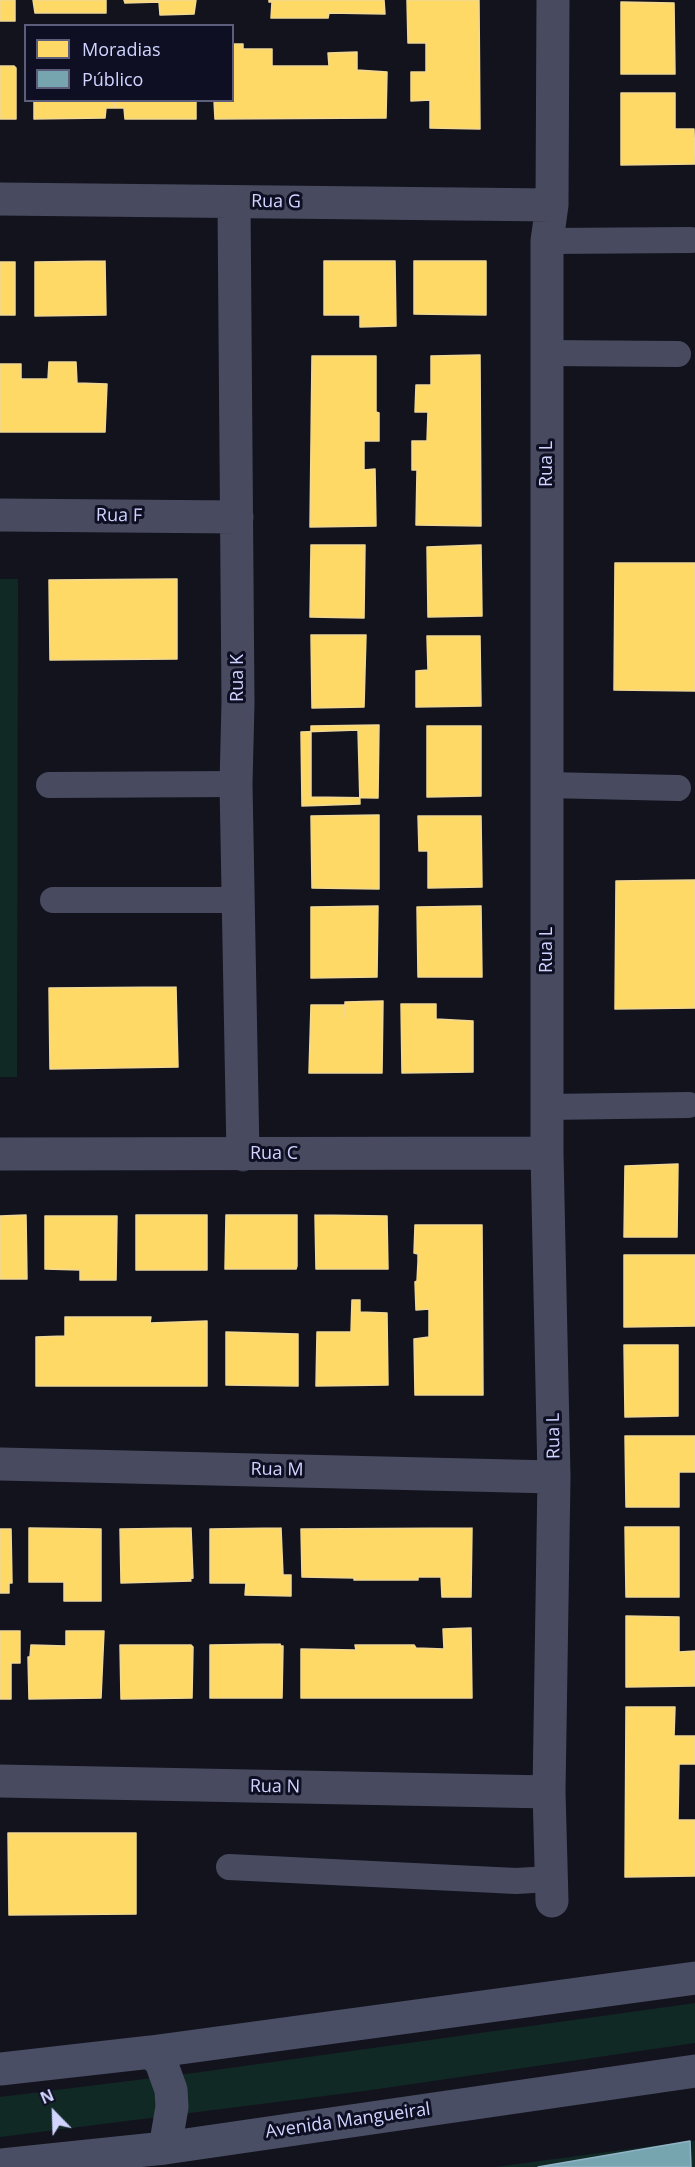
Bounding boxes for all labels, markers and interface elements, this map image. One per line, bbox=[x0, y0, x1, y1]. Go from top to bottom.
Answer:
legend bbox=[24, 24, 234, 102]
text: Moradias bbox=[82, 37, 161, 61]
text: Público bbox=[82, 67, 143, 91]
street label: Rua G bbox=[251, 191, 301, 213]
street label: Rua L bbox=[536, 441, 558, 487]
street label: Rua F bbox=[96, 505, 142, 527]
street label: Rua K bbox=[227, 654, 249, 702]
street label: Rua L bbox=[536, 927, 558, 973]
street label: Rua C bbox=[250, 1143, 298, 1165]
street label: Rua L bbox=[543, 1413, 565, 1459]
street label: Rua M bbox=[250, 1459, 304, 1481]
street label: Rua N bbox=[250, 1776, 300, 1798]
north arrow bbox=[24, 2083, 84, 2143]
text: N bbox=[37, 2084, 57, 2109]
street label: Avenida Mangueiral bbox=[264, 2099, 432, 2143]

